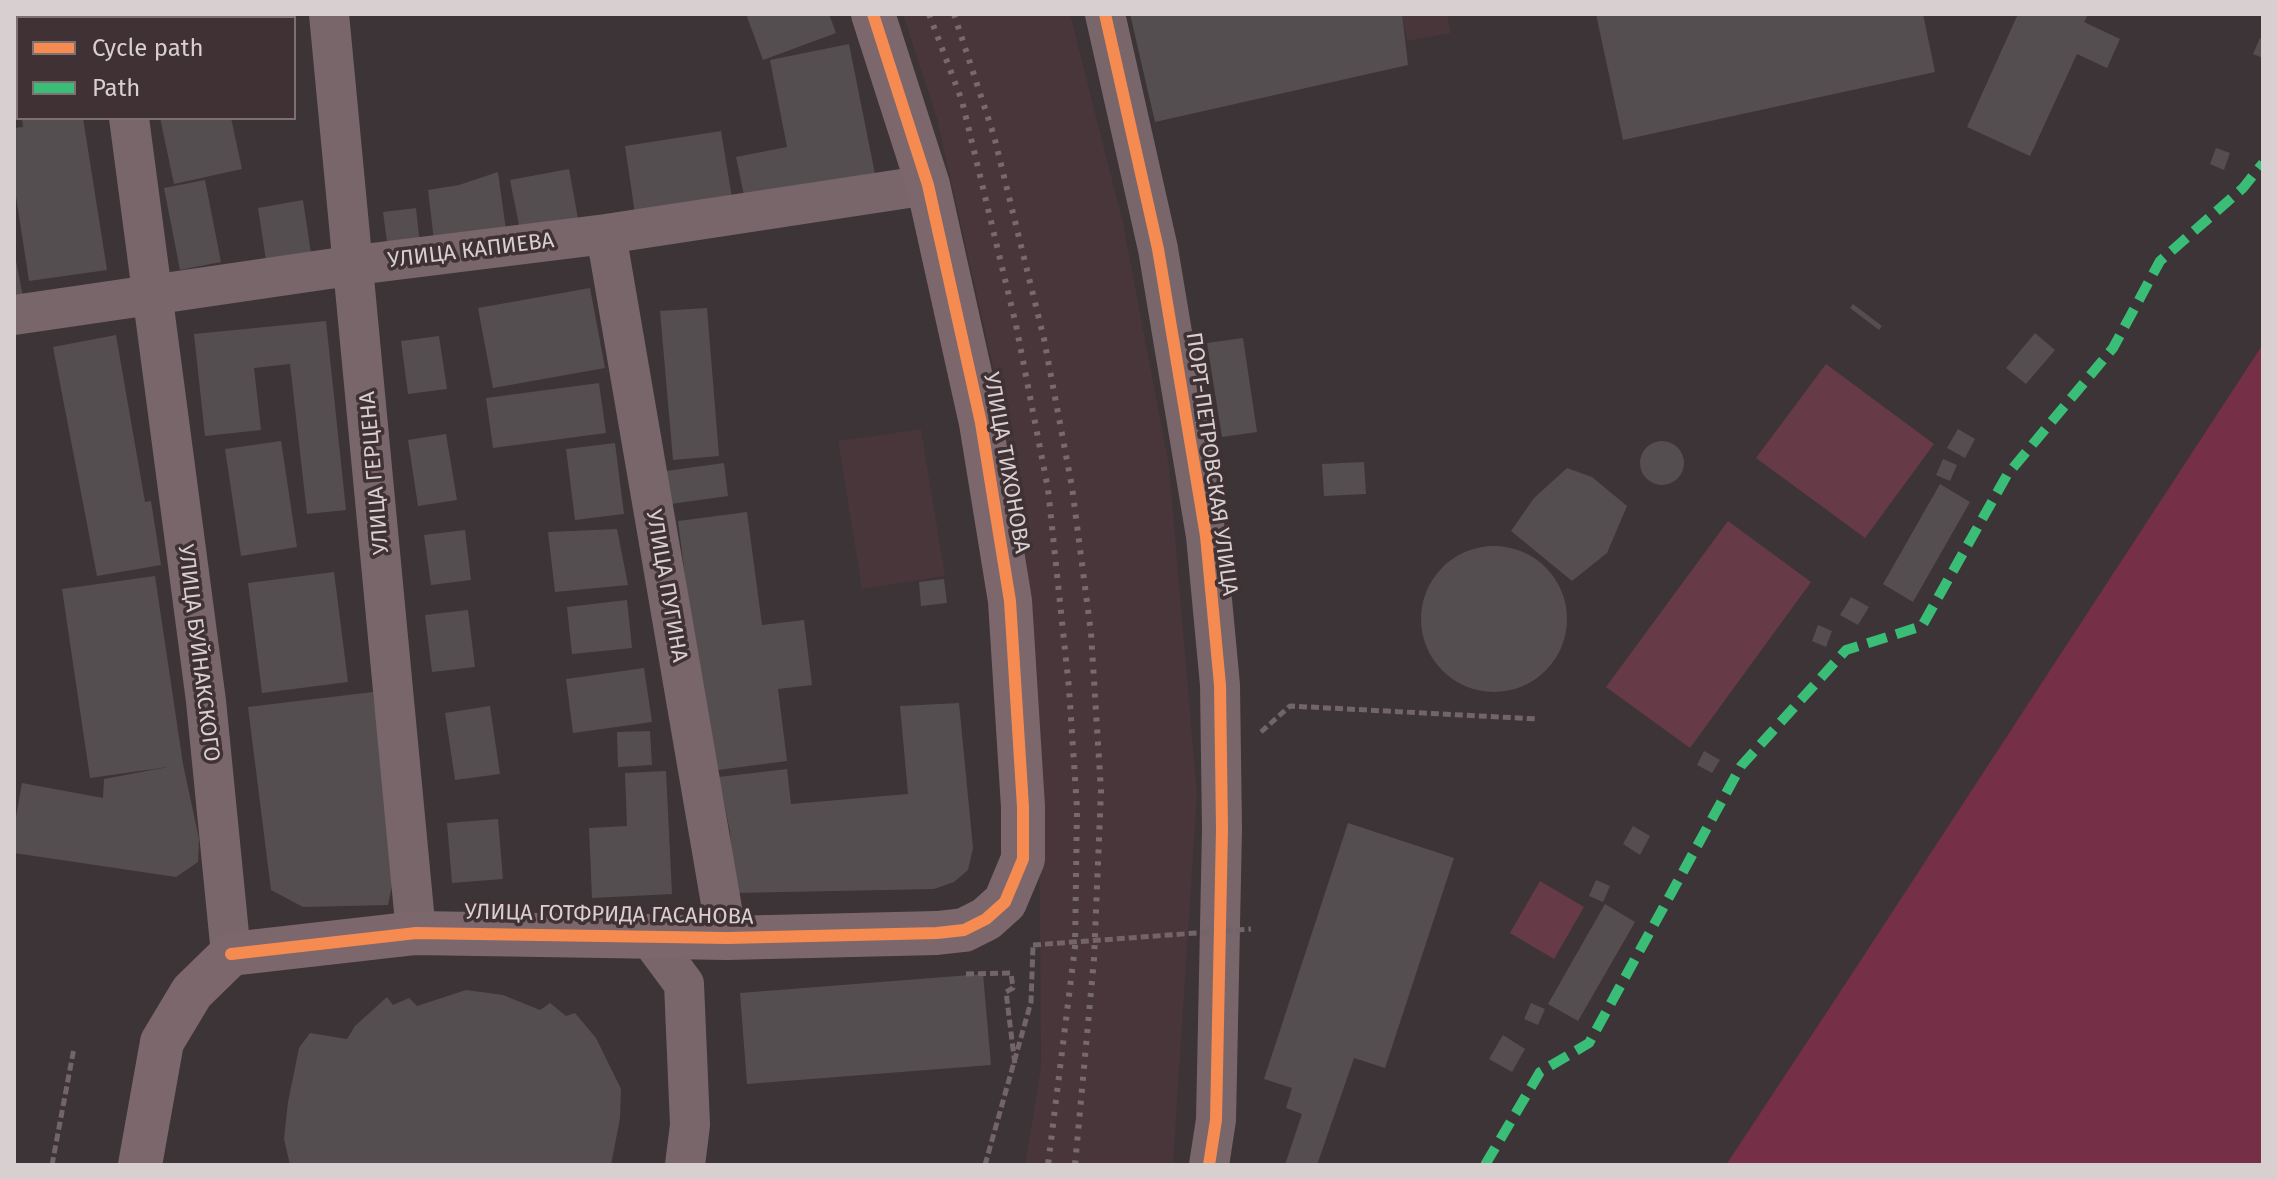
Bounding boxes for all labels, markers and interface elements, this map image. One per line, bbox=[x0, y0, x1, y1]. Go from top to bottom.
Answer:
legend bbox=[16, 16, 296, 120]
text: Cycle path bbox=[92, 34, 204, 62]
text: Path bbox=[92, 74, 140, 102]
street label: УЛИЦА КАПИЕВА bbox=[386, 228, 556, 274]
street label: ПОРТ-ПЕТРОВСКАЯ УЛИЦА bbox=[1179, 330, 1243, 598]
street label: УЛИЦА ТИХОНОВА bbox=[977, 370, 1035, 556]
street label: УЛИЦА ГЕРЦЕНА bbox=[355, 390, 395, 556]
street label: УЛИЦА ПУГИНА bbox=[640, 508, 692, 664]
street label: УЛИЦА БУЙНАКСКОГО bbox=[172, 543, 224, 763]
street label: УЛИЦА ГОТФРИДА ГАСАНОВА bbox=[464, 899, 754, 931]

